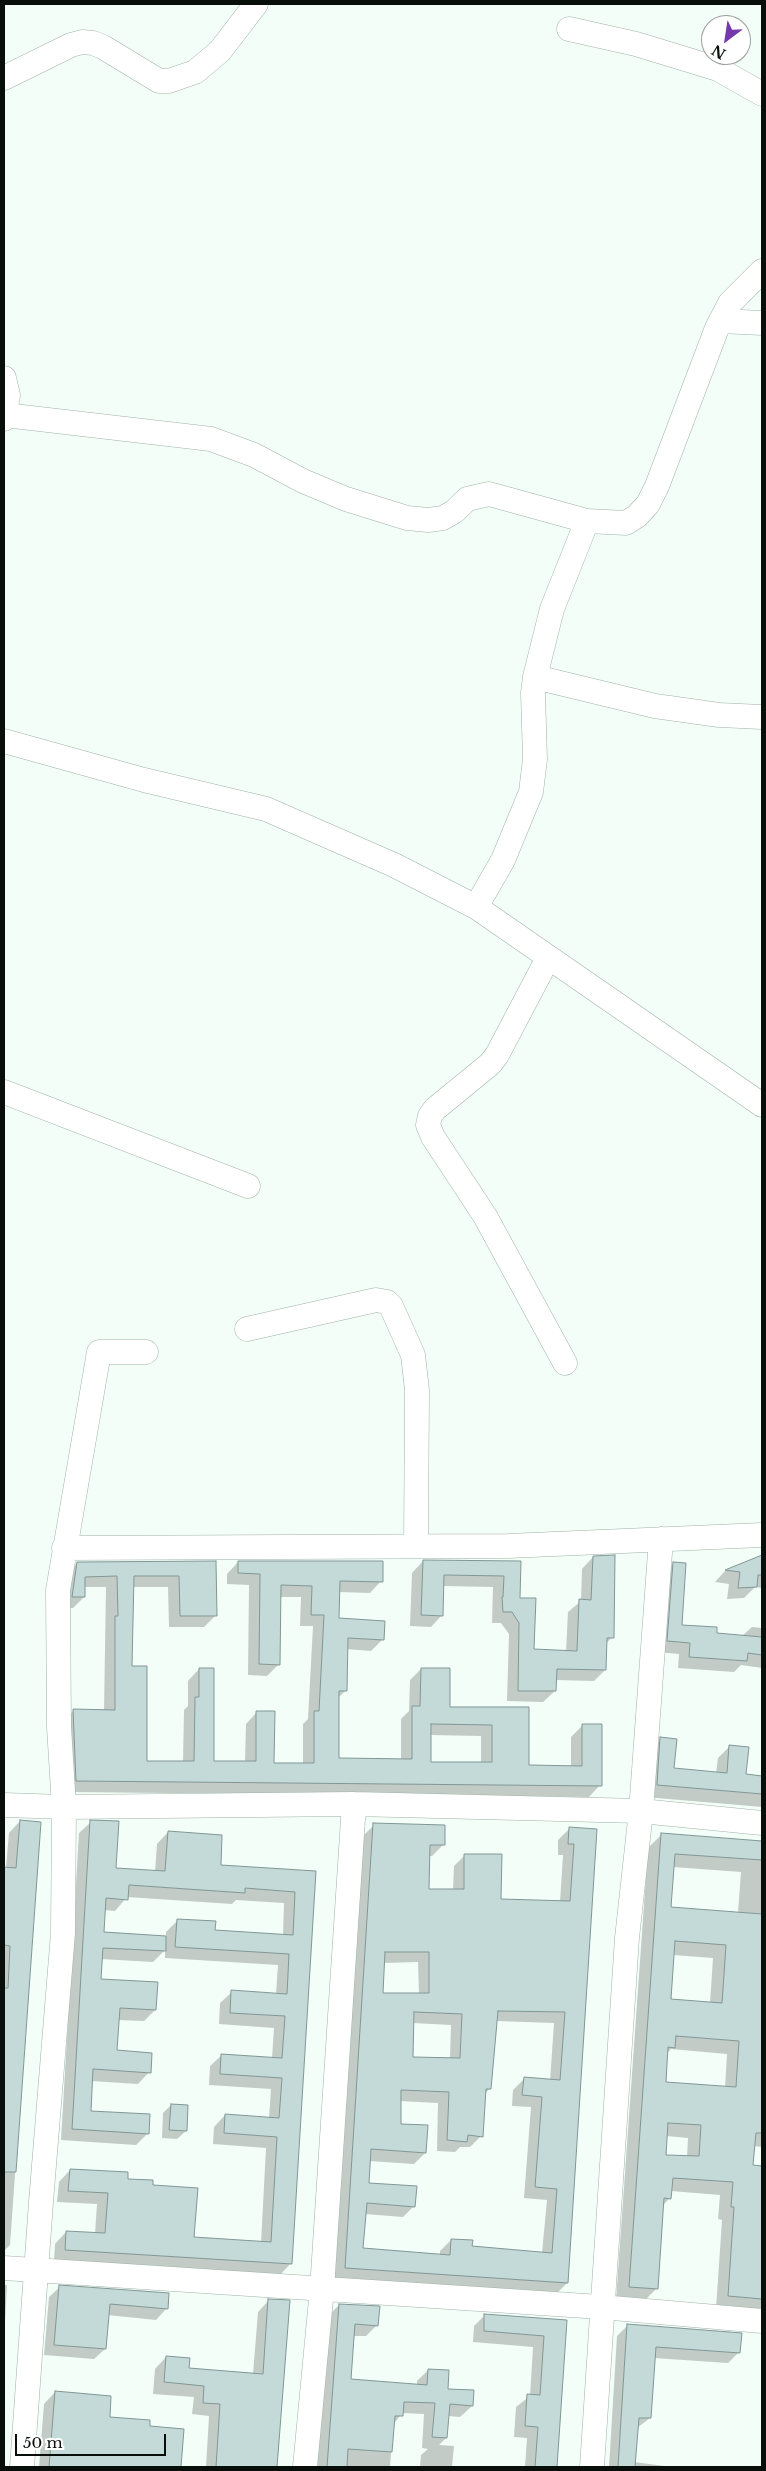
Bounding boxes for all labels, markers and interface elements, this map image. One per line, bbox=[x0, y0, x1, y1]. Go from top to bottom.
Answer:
north arrow bbox=[701, 15, 751, 65]
text: N bbox=[709, 41, 729, 63]
scale bar bbox=[18, 2424, 169, 2456]
text: 50 m bbox=[23, 2433, 63, 2452]

